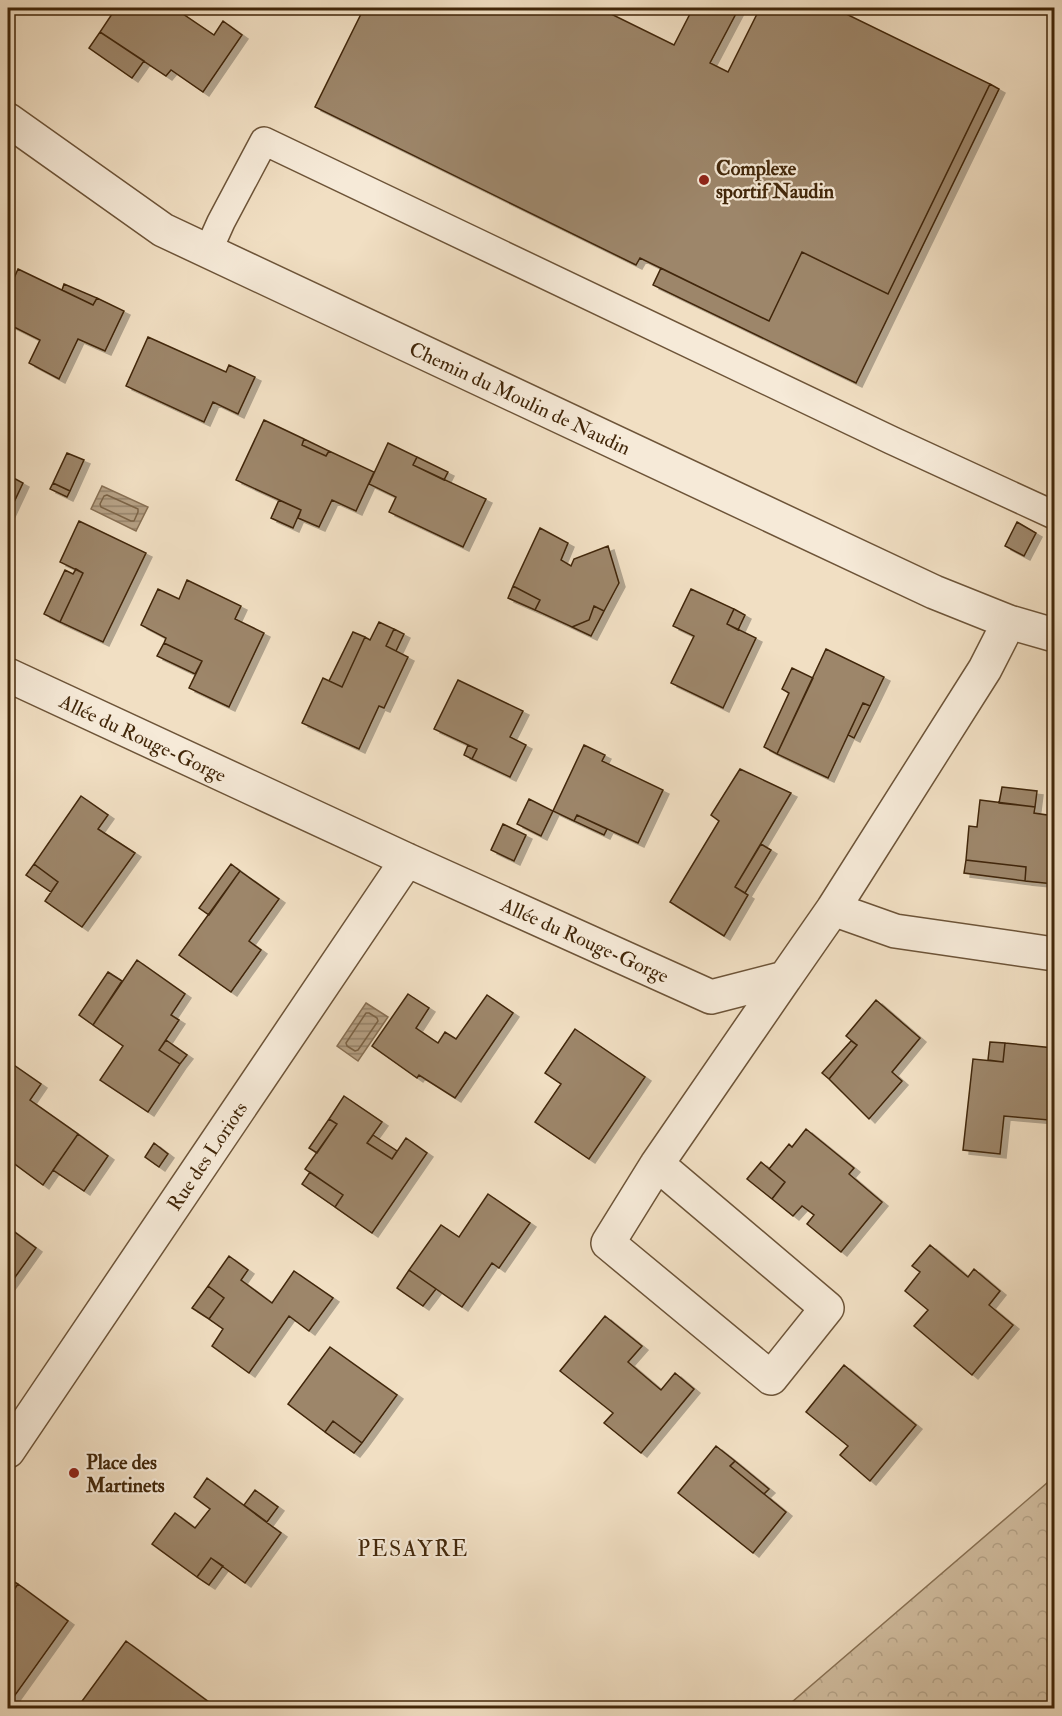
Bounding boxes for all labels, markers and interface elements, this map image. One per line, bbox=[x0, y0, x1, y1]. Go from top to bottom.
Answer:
place label: Complexe sportif Naudin bbox=[716, 156, 835, 205]
marker: Complexe sportif Naudin bbox=[697, 173, 711, 187]
street label: Chemin du Moulin de Naudin bbox=[405, 336, 634, 461]
street label: Allée du Rouge-Gorge bbox=[55, 688, 230, 788]
street label: Allée du Rouge-Gorge bbox=[496, 892, 673, 989]
street label: Rue des Loriots bbox=[162, 1097, 253, 1216]
place label: Place des Martinets bbox=[85, 1450, 165, 1498]
marker: Place des Martinets bbox=[67, 1466, 81, 1480]
district label: PESAYRE bbox=[357, 1535, 469, 1563]

